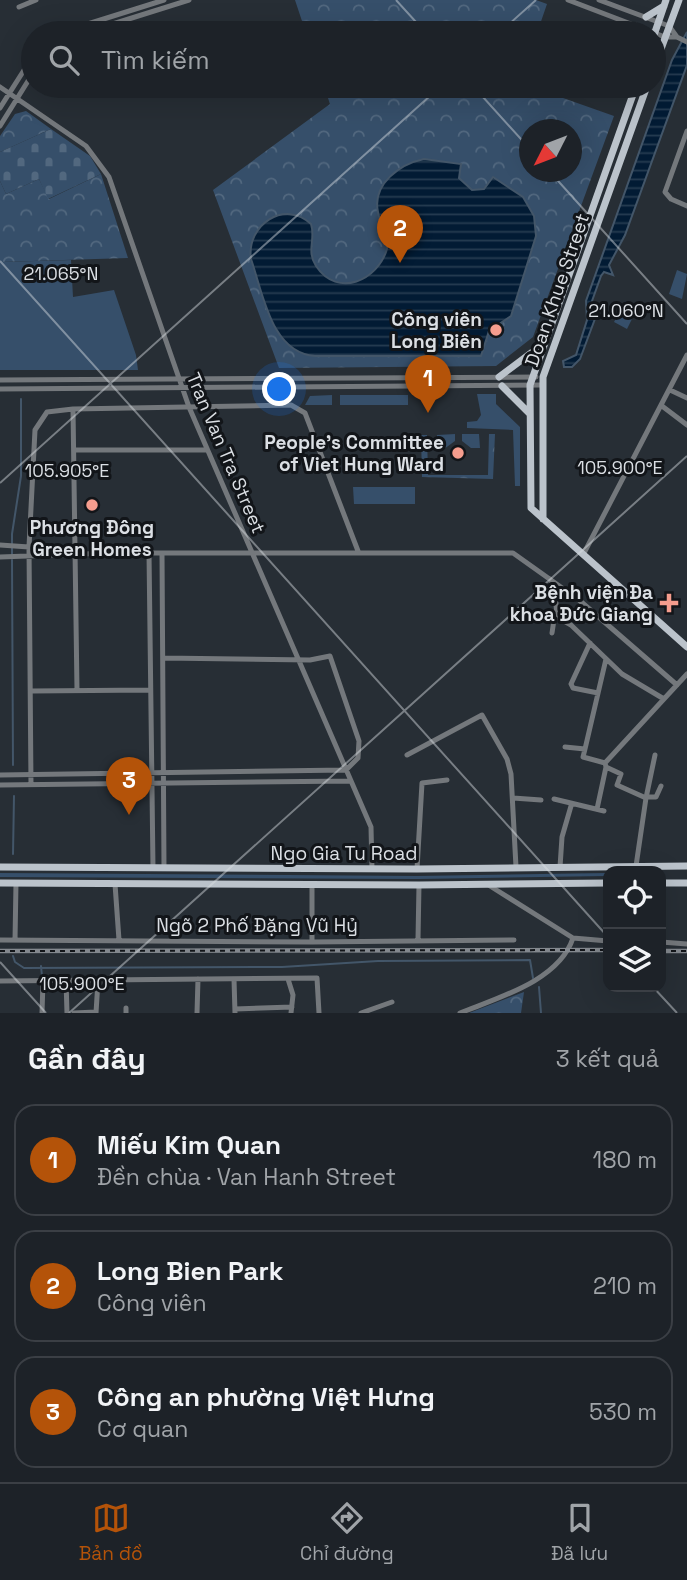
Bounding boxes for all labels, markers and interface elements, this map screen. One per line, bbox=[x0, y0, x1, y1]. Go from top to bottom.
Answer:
search box bbox=[21, 21, 666, 98]
icon: search bbox=[45, 41, 83, 79]
text: Tìm kiếm bbox=[101, 43, 210, 77]
north arrow bbox=[519, 119, 582, 182]
pin: 2 bbox=[377, 205, 423, 263]
street label: Doan Khue Street bbox=[519, 210, 595, 370]
text: 21.065°N bbox=[24, 262, 98, 285]
text: 21.060°N bbox=[588, 299, 664, 322]
place label: Công viên Long Biên bbox=[391, 307, 482, 354]
marker: Công viên Long Biên bbox=[488, 322, 504, 338]
pin: 1 bbox=[405, 355, 451, 413]
street label: Tran Van Tra Street bbox=[181, 369, 271, 537]
your location bbox=[262, 372, 296, 406]
place label: People's Committee of Viet Hung Ward bbox=[264, 430, 444, 477]
marker: People's Committee of Viet Hung Ward bbox=[450, 445, 466, 461]
text: 105.900°E bbox=[577, 456, 663, 479]
text: 105.905°E bbox=[25, 459, 109, 482]
marker: Phương Đông Green Homes bbox=[84, 497, 100, 513]
place label: Phương Đông Green Homes bbox=[30, 515, 154, 562]
place label: Bệnh viện Đa khoa Đức Giang bbox=[510, 580, 653, 627]
marker: Bệnh viện Đa khoa Đức Giang bbox=[659, 593, 679, 613]
pin: 3 bbox=[106, 757, 152, 815]
street label: Ngo Gia Tu Road bbox=[271, 841, 417, 866]
map controls bbox=[603, 866, 666, 992]
button: locate bbox=[603, 866, 666, 929]
street label: Ngõ 2 Phố Đặng Vũ Hỷ bbox=[156, 913, 358, 938]
button: layers bbox=[603, 929, 666, 992]
text: 105.900°E bbox=[39, 972, 125, 995]
text: Gần đây bbox=[28, 1039, 146, 1078]
text: 3 kết quả bbox=[556, 1044, 659, 1074]
text: Miếu Kim Quan bbox=[97, 1128, 281, 1162]
text: 1 bbox=[48, 1145, 58, 1175]
text: 180 m bbox=[593, 1145, 657, 1175]
text: Đền chùa · Van Hanh Street bbox=[97, 1162, 396, 1192]
text: Long Bien Park bbox=[97, 1254, 283, 1288]
text: 2 bbox=[46, 1271, 60, 1301]
text: 210 m bbox=[593, 1271, 657, 1301]
text: Công viên bbox=[97, 1288, 207, 1318]
text: Công an phường Việt Hưng bbox=[97, 1380, 435, 1414]
text: 3 bbox=[46, 1397, 60, 1427]
text: 530 m bbox=[589, 1397, 657, 1427]
text: Cơ quan bbox=[97, 1414, 188, 1444]
tab: Bản đồ bbox=[79, 1499, 143, 1566]
tab: Chỉ đường bbox=[300, 1499, 394, 1566]
tab: Đã lưu bbox=[551, 1499, 608, 1566]

